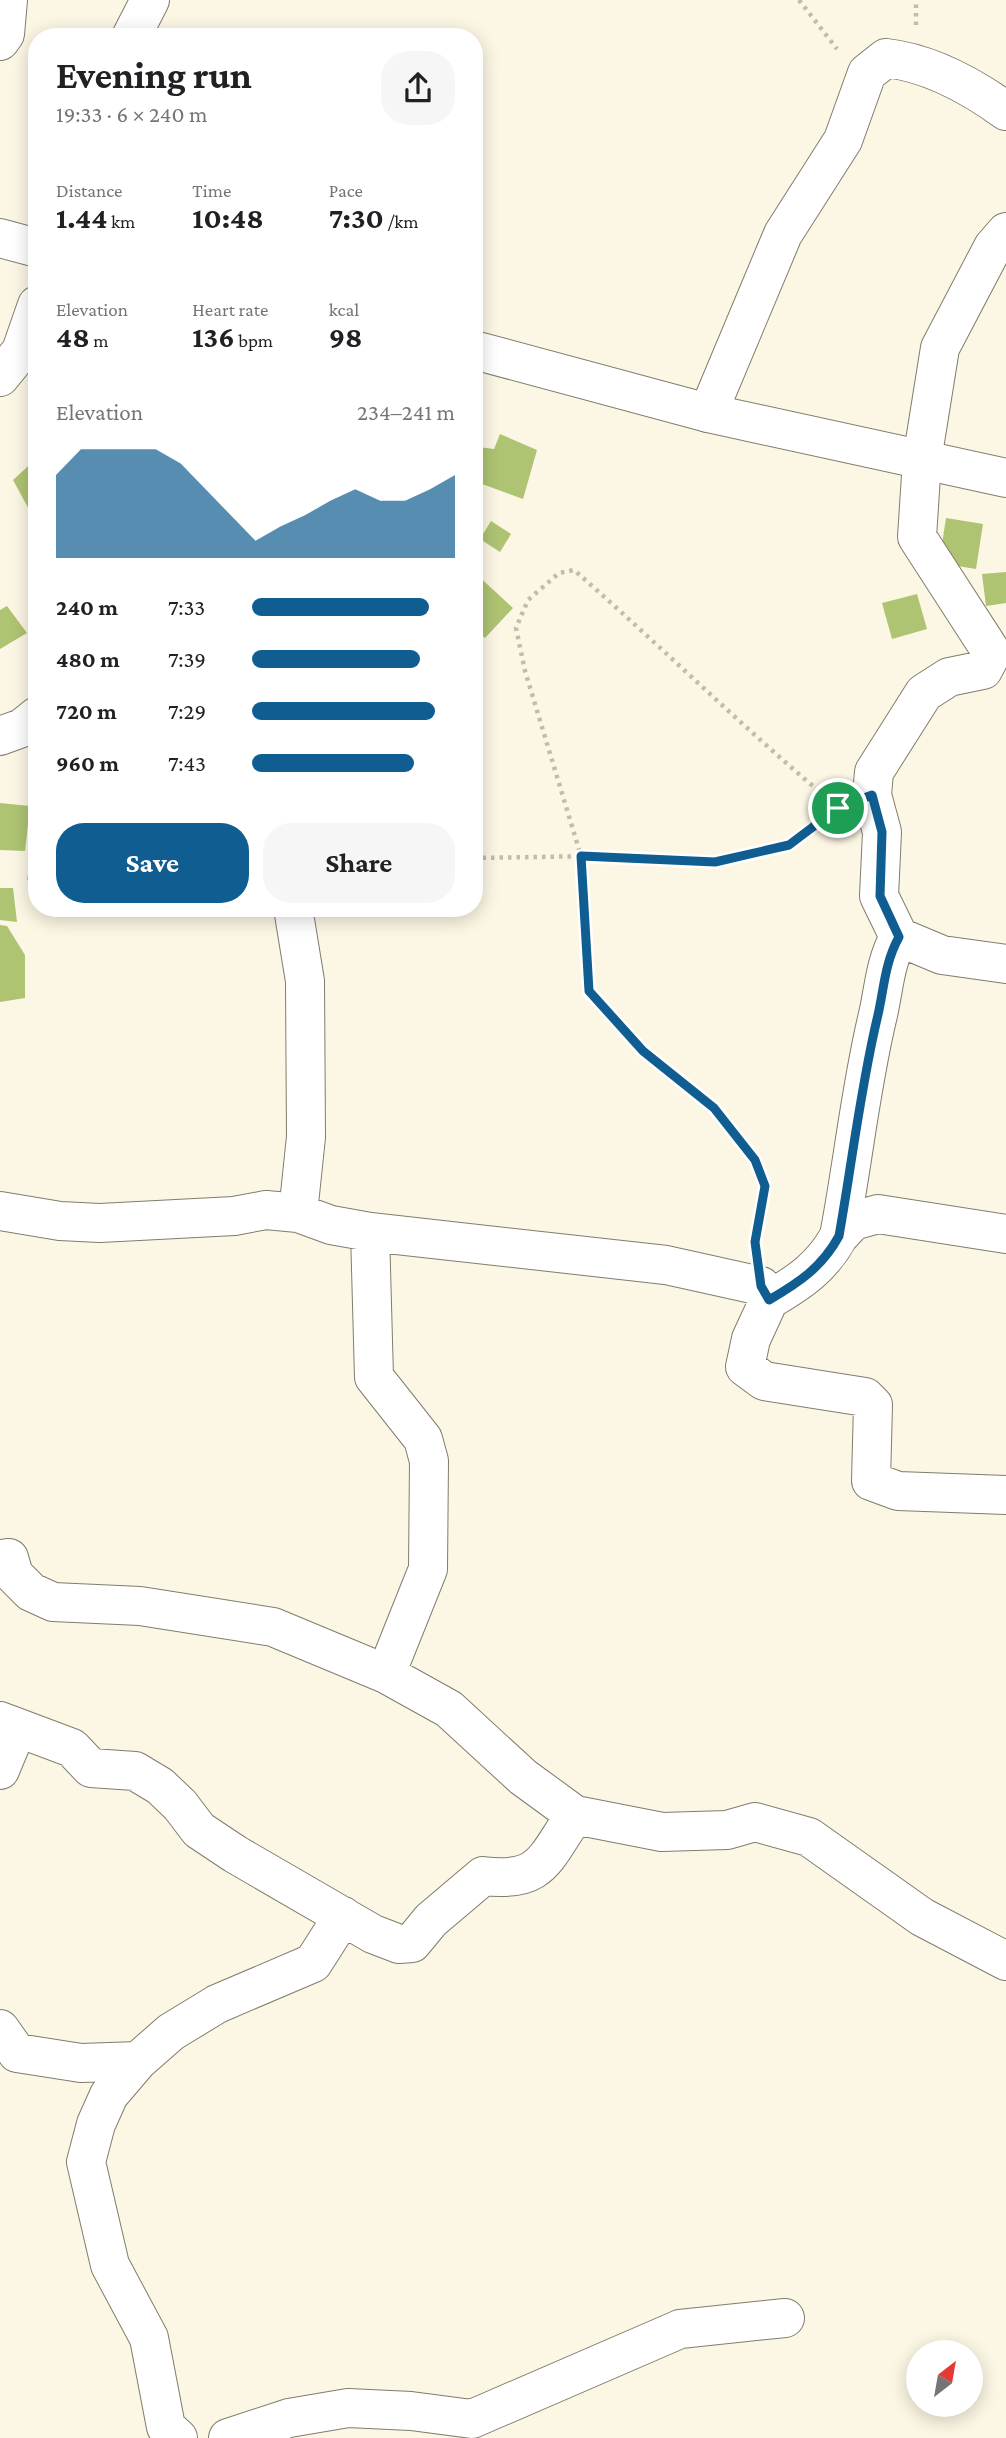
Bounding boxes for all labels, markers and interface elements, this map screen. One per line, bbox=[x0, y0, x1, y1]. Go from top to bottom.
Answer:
button: share bbox=[381, 51, 455, 125]
text: Evening run bbox=[56, 54, 252, 96]
text: 19:33 · 6 × 240 m bbox=[56, 101, 207, 127]
text: Distance bbox=[56, 180, 122, 201]
text: Time bbox=[192, 180, 231, 201]
text: Pace bbox=[329, 180, 363, 201]
text: 1.44 bbox=[56, 201, 107, 234]
text: 10:48 bbox=[192, 201, 264, 234]
text: 7:30 bbox=[329, 201, 384, 234]
text: km bbox=[107, 211, 135, 232]
text: /km bbox=[384, 211, 419, 232]
text: Elevation bbox=[56, 299, 128, 320]
text: Heart rate bbox=[192, 299, 268, 320]
text: kcal bbox=[329, 299, 359, 320]
text: 48 bbox=[56, 320, 90, 353]
text: 136 bbox=[192, 320, 235, 353]
text: 98 bbox=[329, 320, 363, 353]
text: m bbox=[90, 330, 108, 351]
text: bpm bbox=[235, 330, 273, 351]
text: Elevation bbox=[56, 399, 143, 425]
text: 234–241 m bbox=[357, 399, 455, 425]
text: 240 m bbox=[56, 594, 118, 620]
text: 7:33 bbox=[168, 594, 205, 620]
text: 480 m bbox=[56, 646, 120, 672]
text: 7:39 bbox=[168, 646, 206, 672]
text: 720 m bbox=[56, 698, 117, 724]
text: 7:29 bbox=[168, 698, 206, 724]
text: 960 m bbox=[56, 750, 119, 776]
text: 7:43 bbox=[168, 750, 206, 776]
pin bbox=[808, 778, 868, 838]
icon: arrive bbox=[819, 789, 857, 827]
button: Save bbox=[56, 823, 249, 903]
button: Share bbox=[263, 823, 455, 903]
north arrow bbox=[906, 2340, 984, 2417]
map controls bbox=[906, 2340, 983, 2417]

